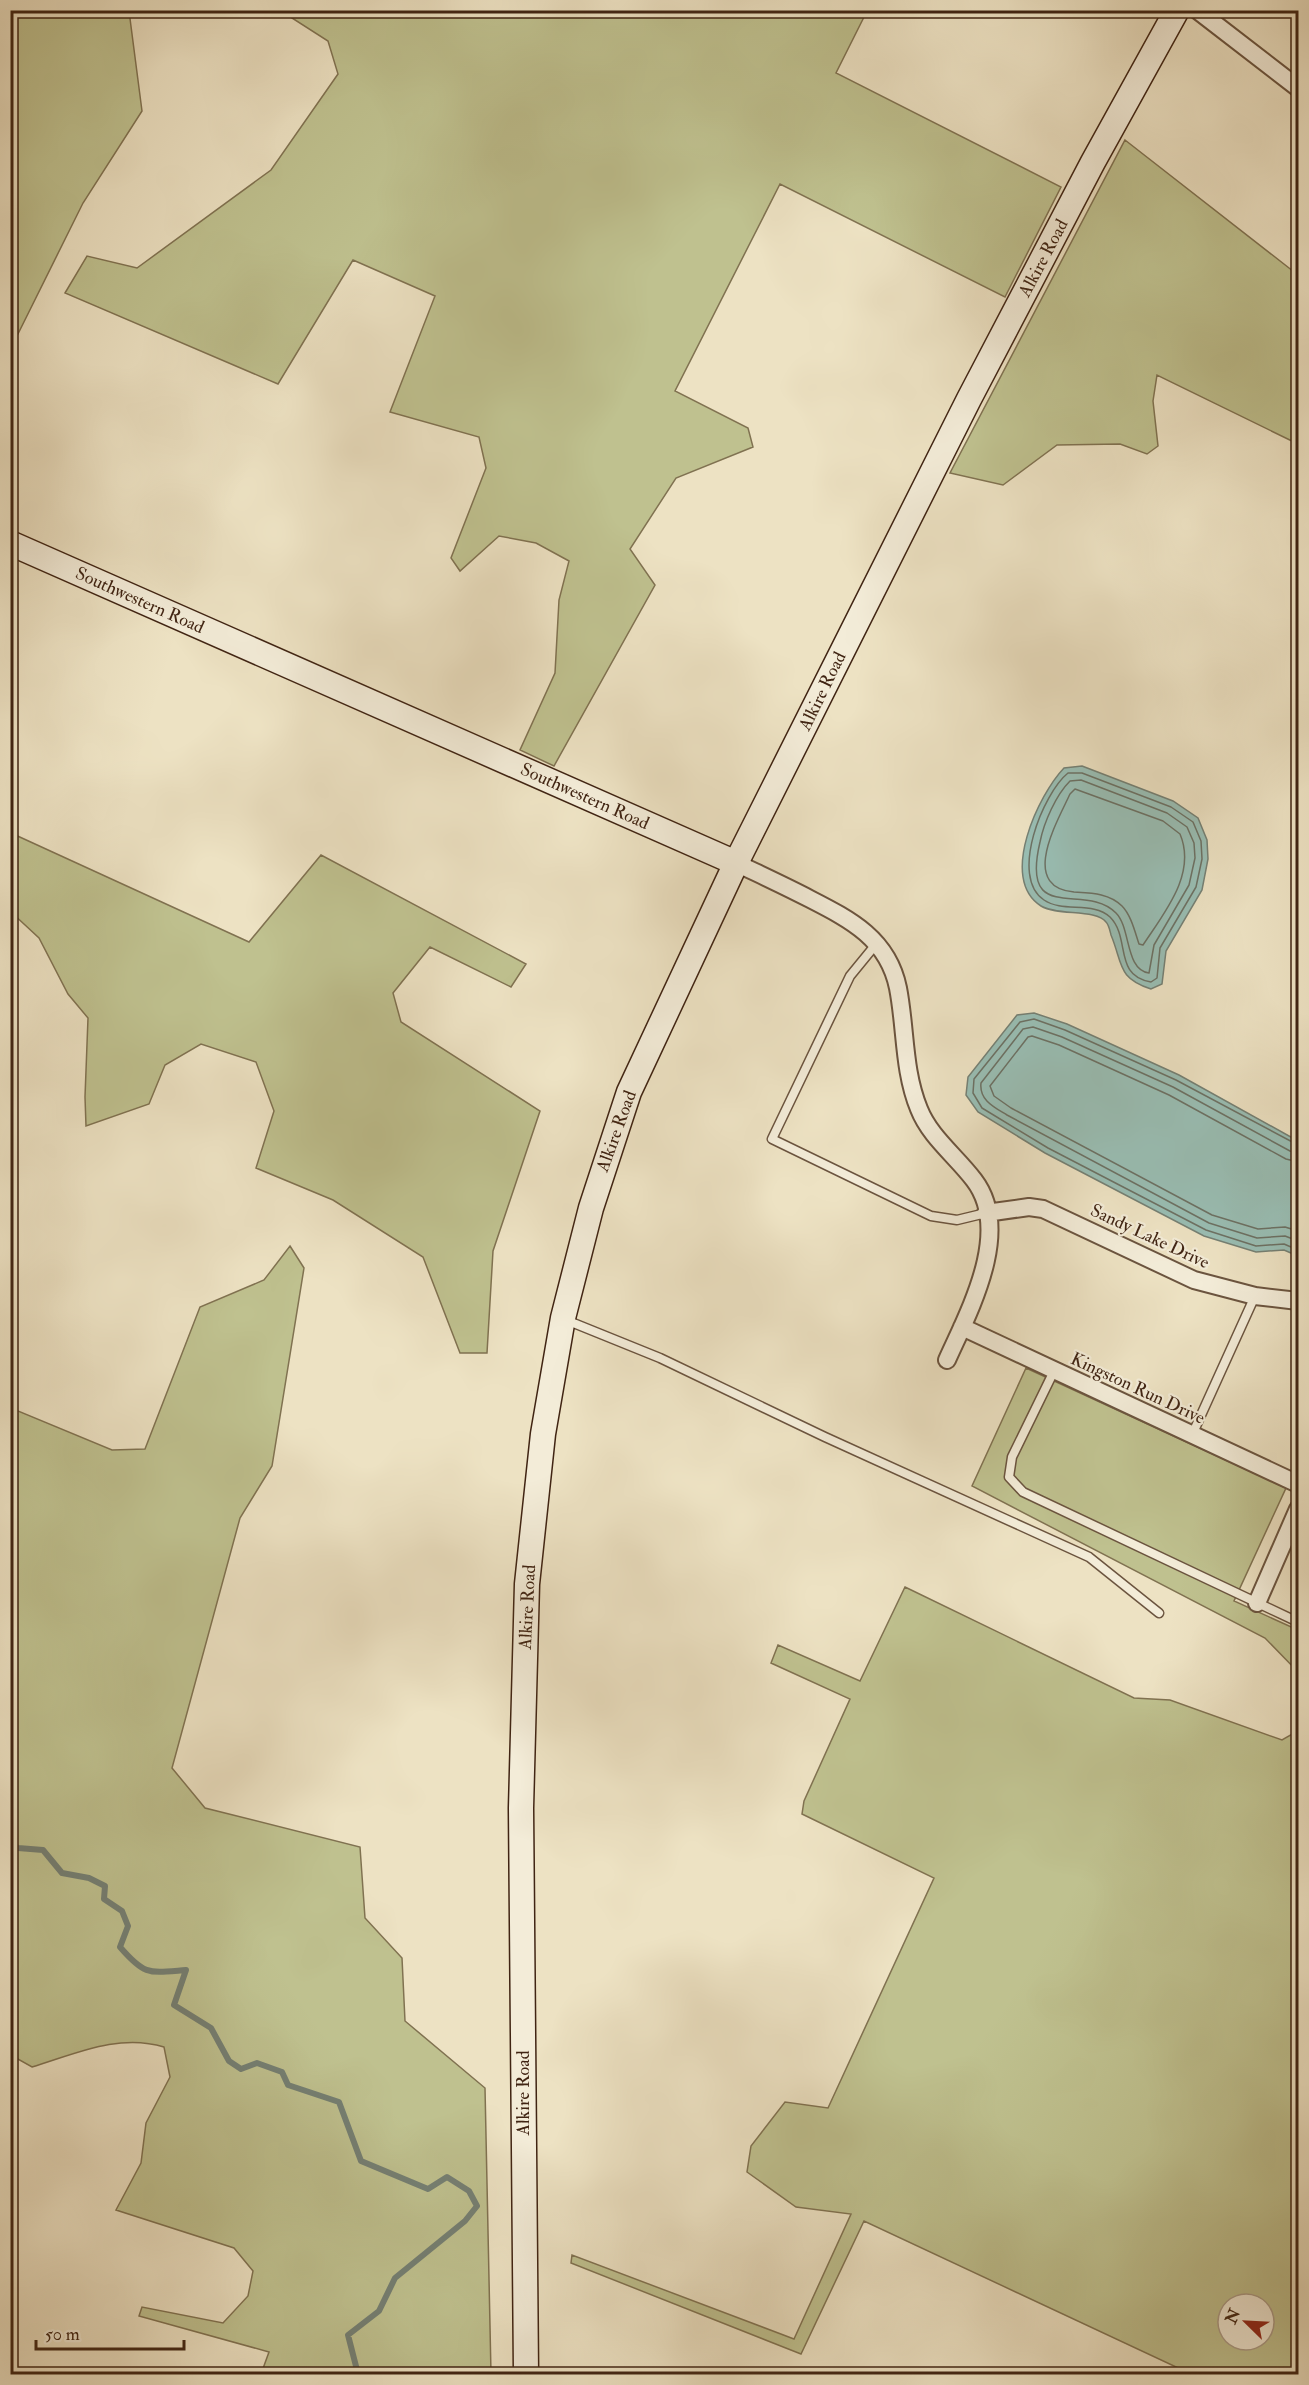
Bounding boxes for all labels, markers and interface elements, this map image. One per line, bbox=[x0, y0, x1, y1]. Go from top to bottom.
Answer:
street label: Alkire Road bbox=[1013, 215, 1074, 302]
street label: Southwestern Road bbox=[72, 562, 208, 639]
street label: Alkire Road bbox=[793, 648, 851, 735]
street label: Southwestern Road bbox=[517, 758, 653, 835]
street label: Alkire Road bbox=[591, 1087, 642, 1176]
street label: Sandy Lake Drive bbox=[1087, 1199, 1213, 1274]
street label: Kingston Run Drive bbox=[1067, 1347, 1209, 1430]
street label: Alkire Road bbox=[514, 1564, 541, 1651]
street label: Alkire Road bbox=[512, 2050, 535, 2137]
north arrow bbox=[1216, 2292, 1276, 2352]
text: N bbox=[1221, 2305, 1246, 2328]
scale bar bbox=[36, 2313, 184, 2351]
text: 50 m bbox=[45, 2323, 80, 2346]

